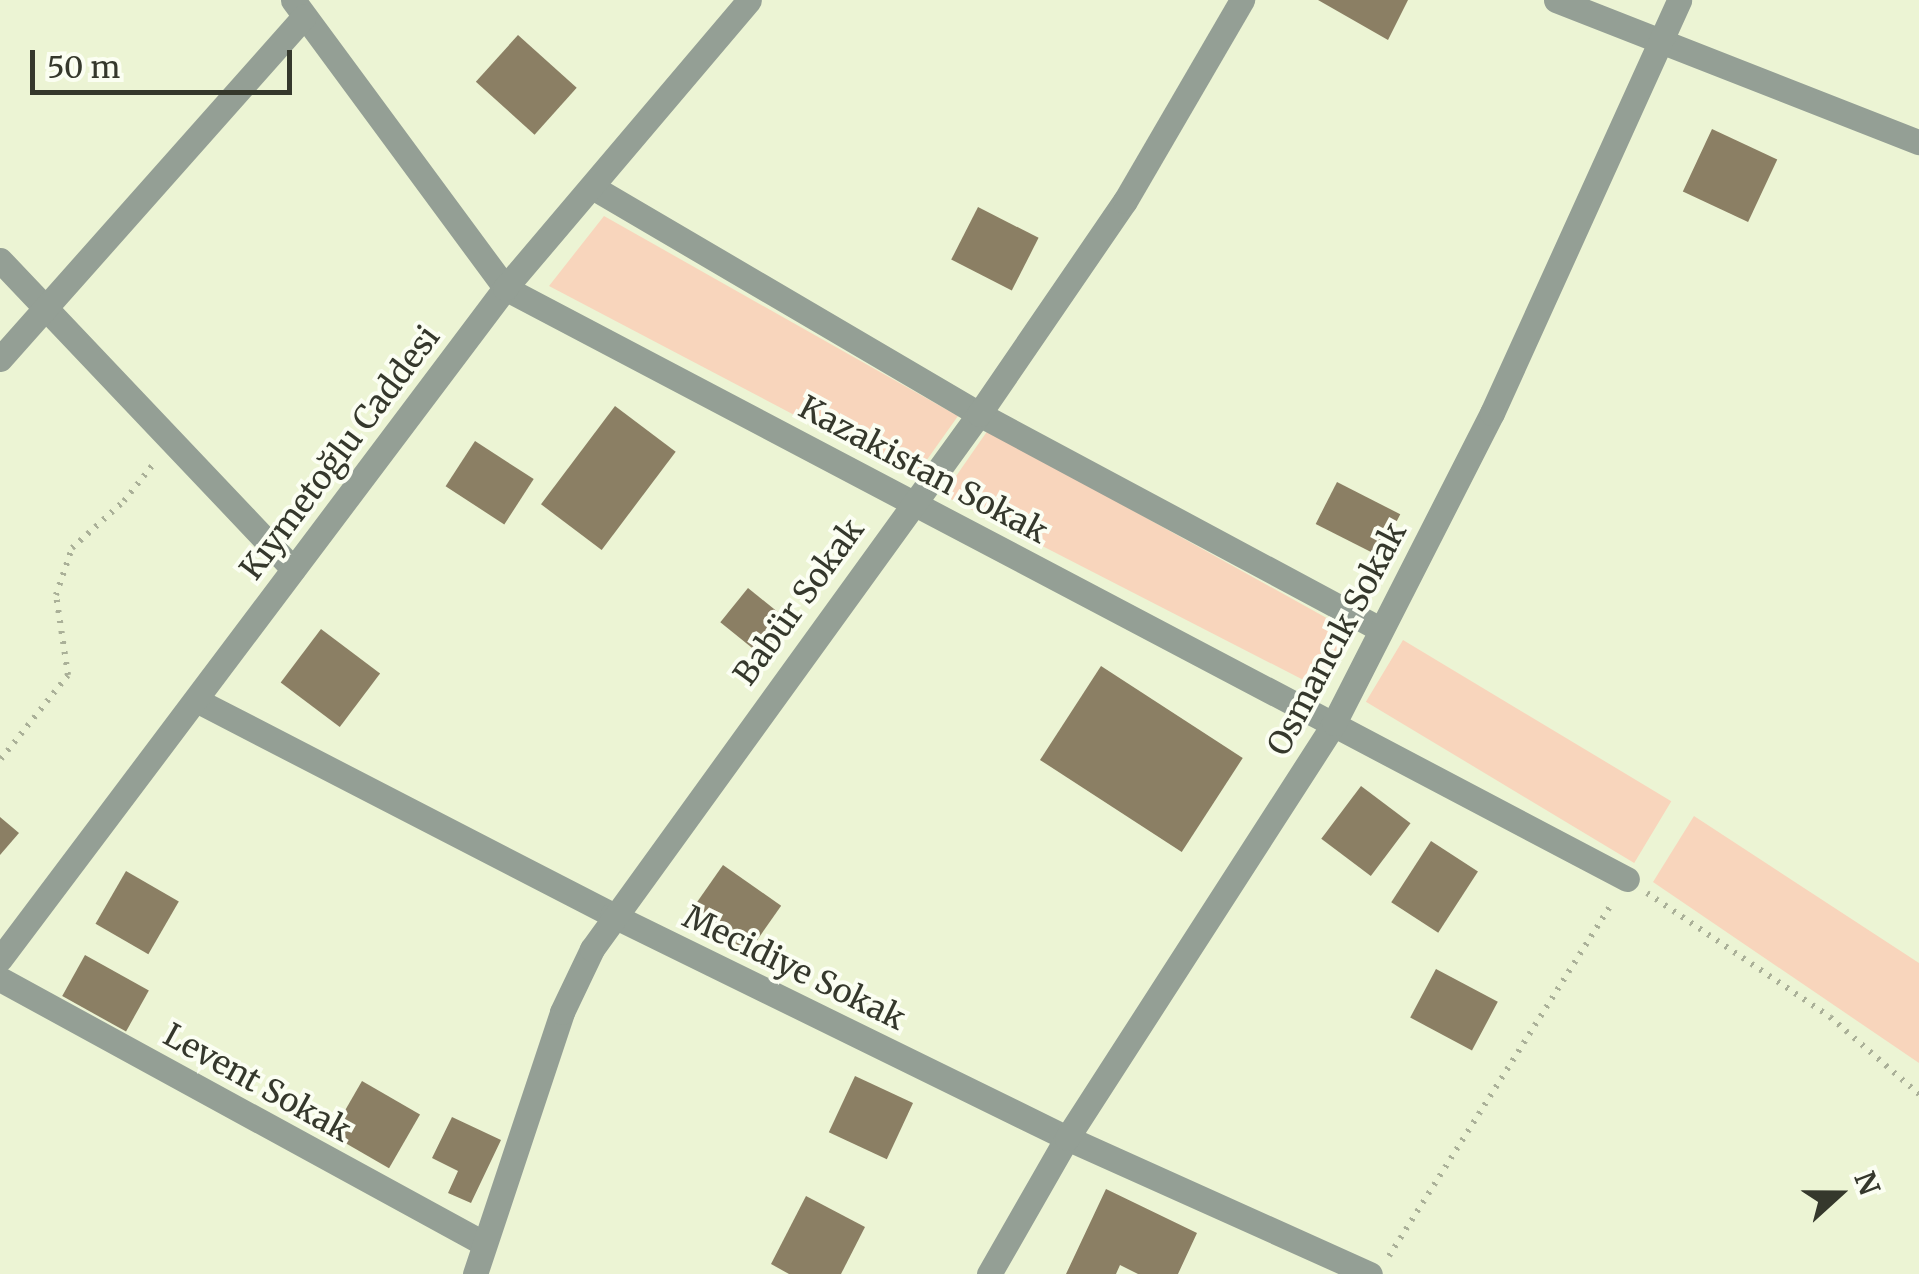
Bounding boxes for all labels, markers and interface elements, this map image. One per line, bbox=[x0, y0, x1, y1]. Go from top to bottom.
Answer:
scale bar bbox=[35, 30, 298, 92]
text: 50 m bbox=[47, 48, 120, 86]
street label: Kıymetoğlu Caddesi bbox=[232, 319, 448, 587]
street label: Kazakistan Sokak bbox=[792, 388, 1054, 552]
street label: Babür Sokak bbox=[726, 512, 872, 692]
street label: Osmancık Sokak bbox=[1259, 516, 1415, 762]
street label: Mecidiye Sokak bbox=[677, 898, 911, 1038]
street label: Levent Sokak bbox=[157, 1016, 357, 1150]
north arrow bbox=[1789, 1144, 1889, 1244]
text: N bbox=[1846, 1166, 1888, 1200]

